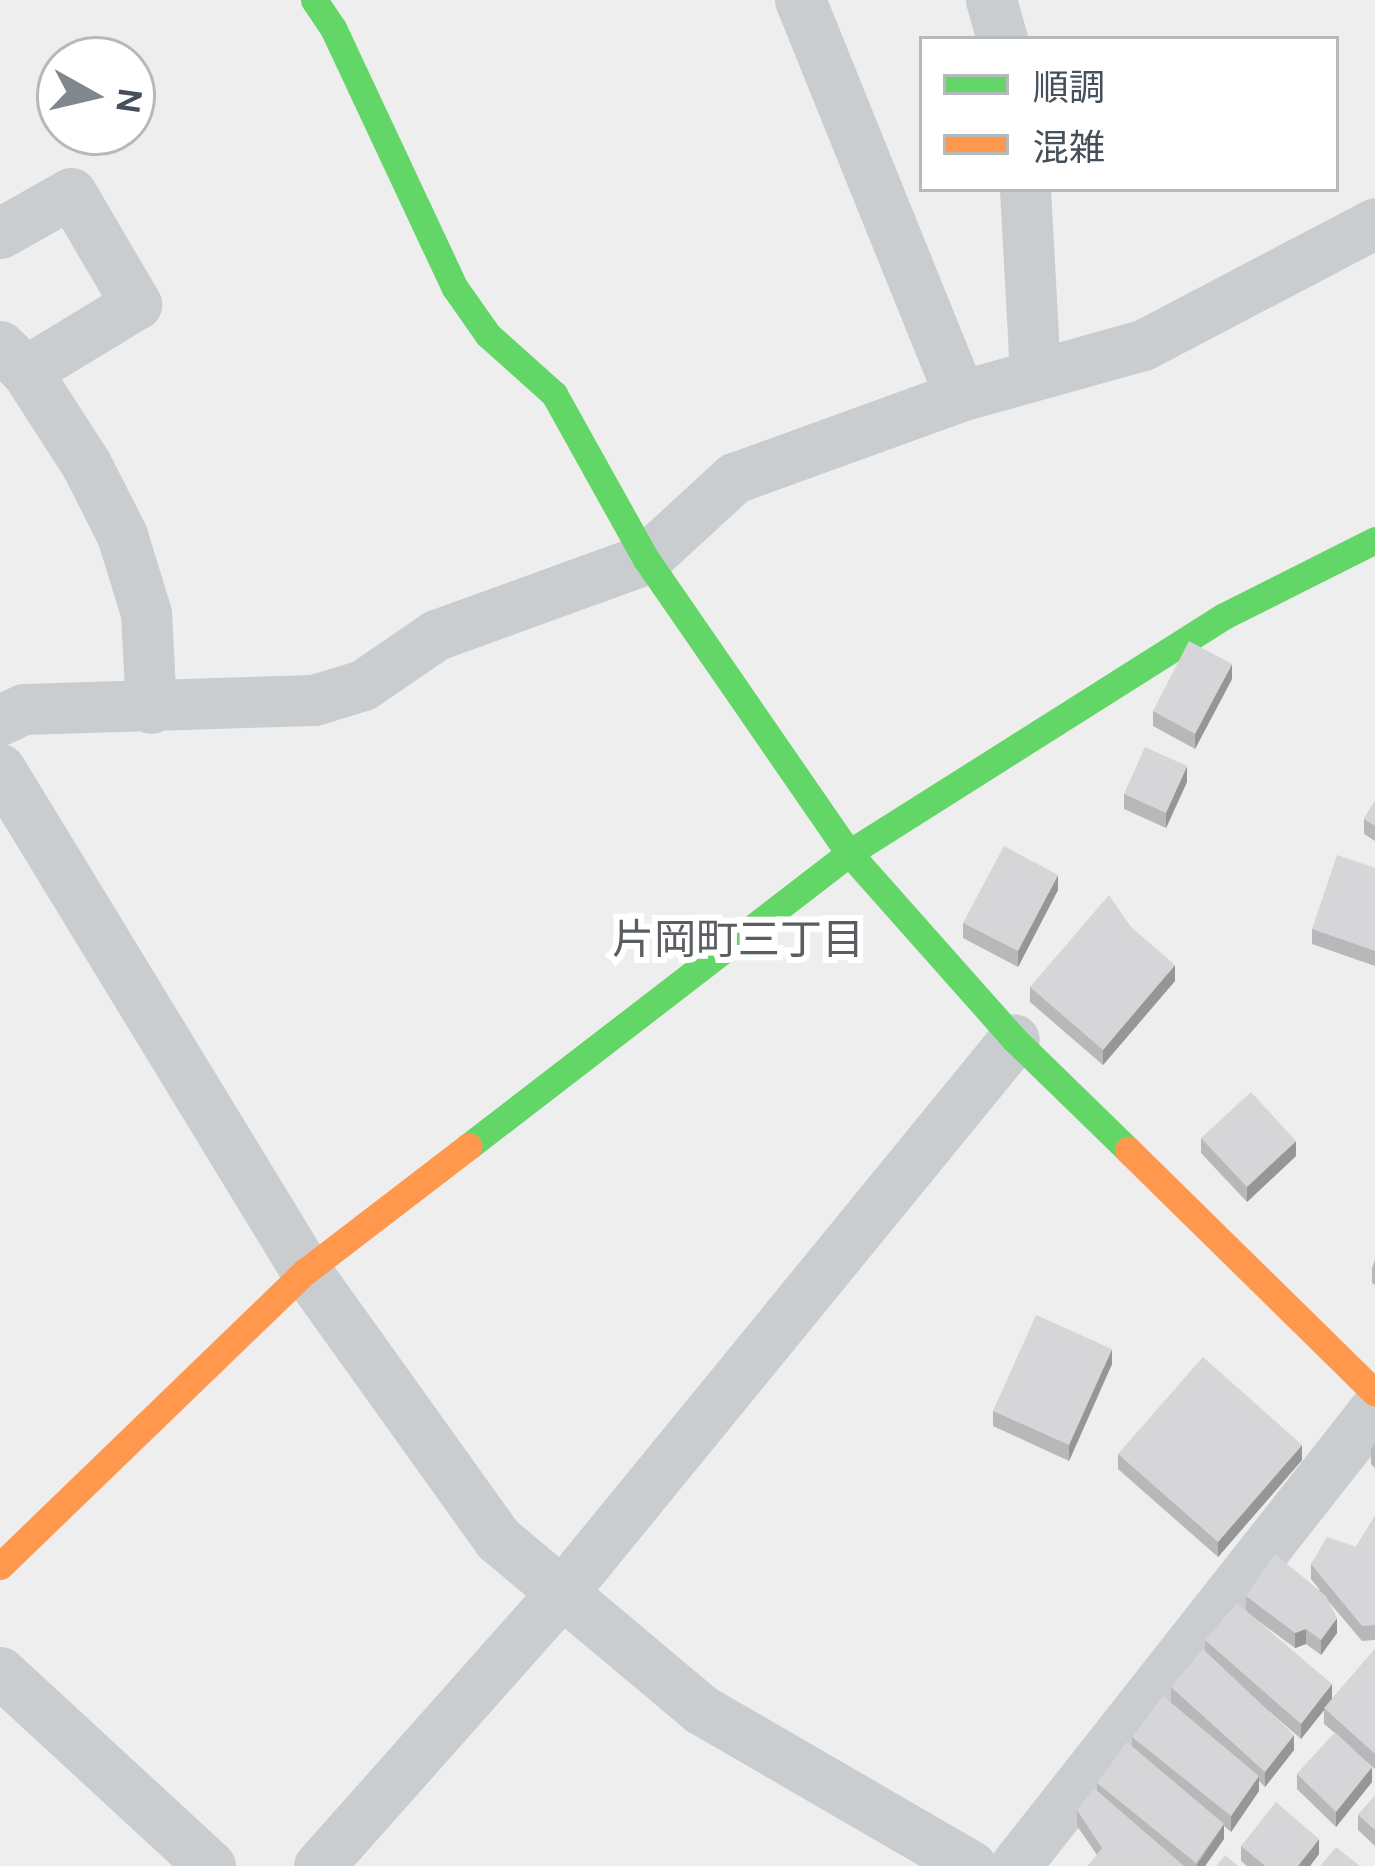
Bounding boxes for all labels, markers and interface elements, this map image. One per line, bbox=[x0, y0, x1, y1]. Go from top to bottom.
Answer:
north arrow bbox=[36, 36, 156, 156]
legend bbox=[919, 36, 1339, 192]
text: 順調 bbox=[1033, 64, 1105, 111]
text: N bbox=[106, 86, 152, 116]
text: 混雑 bbox=[1033, 124, 1105, 171]
district label: 片岡町三丁目 bbox=[612, 915, 864, 965]

